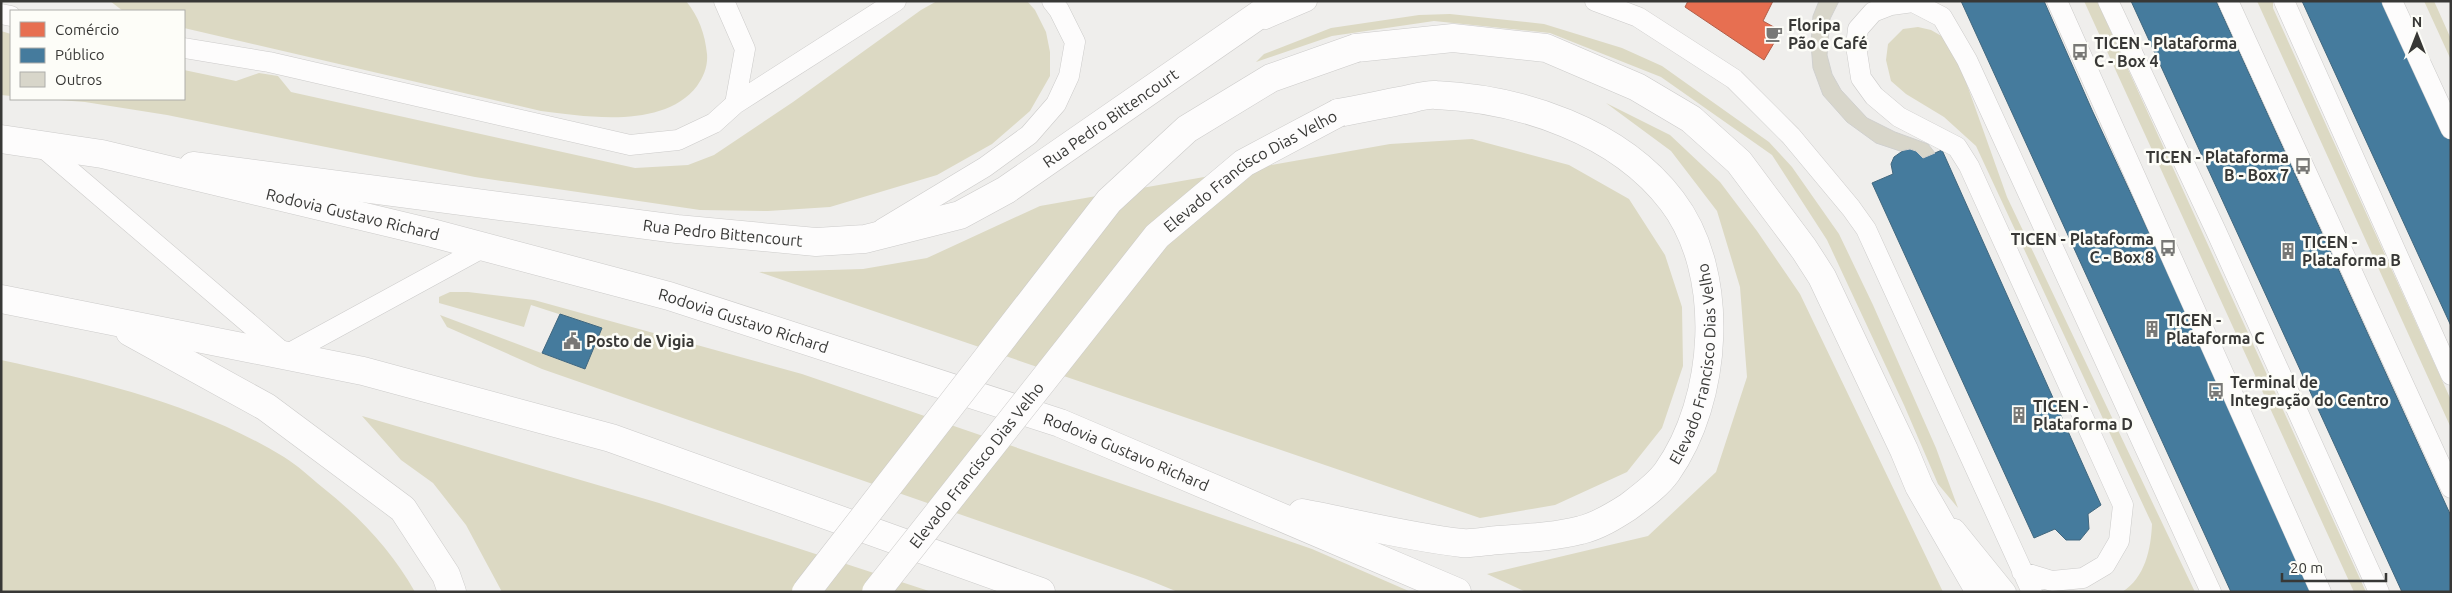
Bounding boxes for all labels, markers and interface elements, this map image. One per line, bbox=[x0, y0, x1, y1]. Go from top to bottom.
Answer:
legend bbox=[10, 10, 185, 100]
north arrow bbox=[2392, 10, 2442, 60]
text: N bbox=[2412, 14, 2422, 30]
place label: Floripa Pão e Café bbox=[1788, 16, 1868, 52]
text: Comércio bbox=[55, 21, 119, 38]
cafe icon: Floripa Pão e Café bbox=[1764, 24, 1784, 44]
place label: TICEN - Plataforma C - Box 4 bbox=[2094, 34, 2237, 70]
bus stop icon: TICEN - Plataforma C - Box 4 bbox=[2070, 42, 2090, 62]
text: Público bbox=[55, 46, 105, 63]
street label: Rua Pedro Bittencourt bbox=[1039, 64, 1182, 171]
text: Outros bbox=[55, 71, 102, 88]
street label: Elevado Francisco Dias Velho bbox=[1160, 106, 1340, 236]
place label: TICEN - Plataforma B - Box 7 bbox=[2146, 148, 2289, 184]
bus stop icon: TICEN - Plataforma B - Box 7 bbox=[2293, 156, 2313, 176]
street label: Rodovia Gustavo Richard bbox=[264, 185, 442, 244]
street label: Rua Pedro Bittencourt bbox=[642, 216, 804, 250]
place label: TICEN - Plataforma C - Box 8 bbox=[2011, 230, 2154, 266]
place label: TICEN - Plataforma B bbox=[2302, 233, 2401, 269]
bus stop icon: TICEN - Plataforma C - Box 8 bbox=[2158, 238, 2178, 258]
building icon: TICEN - Plataforma B bbox=[2278, 241, 2298, 261]
street label: Elevado Francisco Dias Velho bbox=[1665, 262, 1718, 467]
street label: Rodovia Gustavo Richard bbox=[656, 285, 831, 356]
place label: TICEN - Plataforma C bbox=[2166, 311, 2264, 347]
building icon: TICEN - Plataforma C bbox=[2142, 319, 2162, 339]
public building icon: Posto de Vigia bbox=[562, 331, 582, 351]
place label: Posto de Vigia bbox=[586, 332, 694, 350]
place label: Terminal de Integração do Centro bbox=[2230, 373, 2389, 410]
street label: Elevado Francisco Dias Velho bbox=[905, 378, 1047, 551]
bus stop icon: Terminal de Integração do Centro bbox=[2206, 381, 2226, 401]
place label: TICEN - Plataforma D bbox=[2033, 397, 2133, 433]
building icon: TICEN - Plataforma D bbox=[2009, 405, 2029, 425]
street label: Rodovia Gustavo Richard bbox=[1041, 409, 1212, 494]
scale bar bbox=[2282, 550, 2386, 582]
text: 20 m bbox=[2290, 559, 2323, 576]

